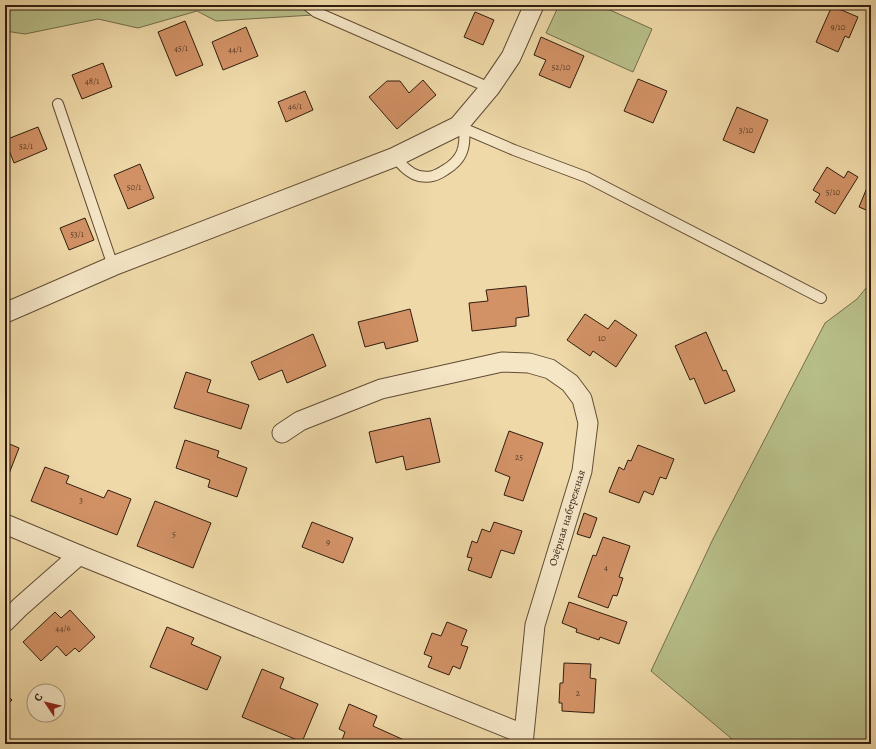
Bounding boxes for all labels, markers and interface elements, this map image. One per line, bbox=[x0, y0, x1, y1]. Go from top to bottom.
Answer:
house number: 9/10 bbox=[831, 21, 846, 33]
house number: 45/1 bbox=[174, 42, 188, 54]
house number: 44/1 bbox=[228, 43, 242, 55]
house number: 52/10 bbox=[552, 61, 571, 73]
house number: 48/1 bbox=[85, 75, 99, 87]
house number: 46/1 bbox=[288, 100, 302, 112]
house number: 3/10 bbox=[739, 124, 753, 136]
house number: 52/1 bbox=[19, 140, 33, 152]
house number: 50/1 bbox=[127, 181, 141, 193]
house number: 5/10 bbox=[826, 186, 841, 198]
house number: 53/1 bbox=[70, 228, 84, 240]
house number: 10 bbox=[598, 332, 606, 344]
house number: 25 bbox=[515, 451, 523, 463]
street label: Озёрная набережная bbox=[545, 468, 589, 568]
house number: 3 bbox=[79, 494, 83, 506]
house number: 5 bbox=[172, 528, 176, 540]
house number: 9 bbox=[326, 536, 330, 548]
house number: 4 bbox=[604, 561, 608, 573]
house number: 44/6 bbox=[55, 622, 71, 634]
north arrow bbox=[26, 683, 66, 723]
house number: 2 bbox=[576, 687, 581, 699]
text: С bbox=[30, 690, 46, 705]

